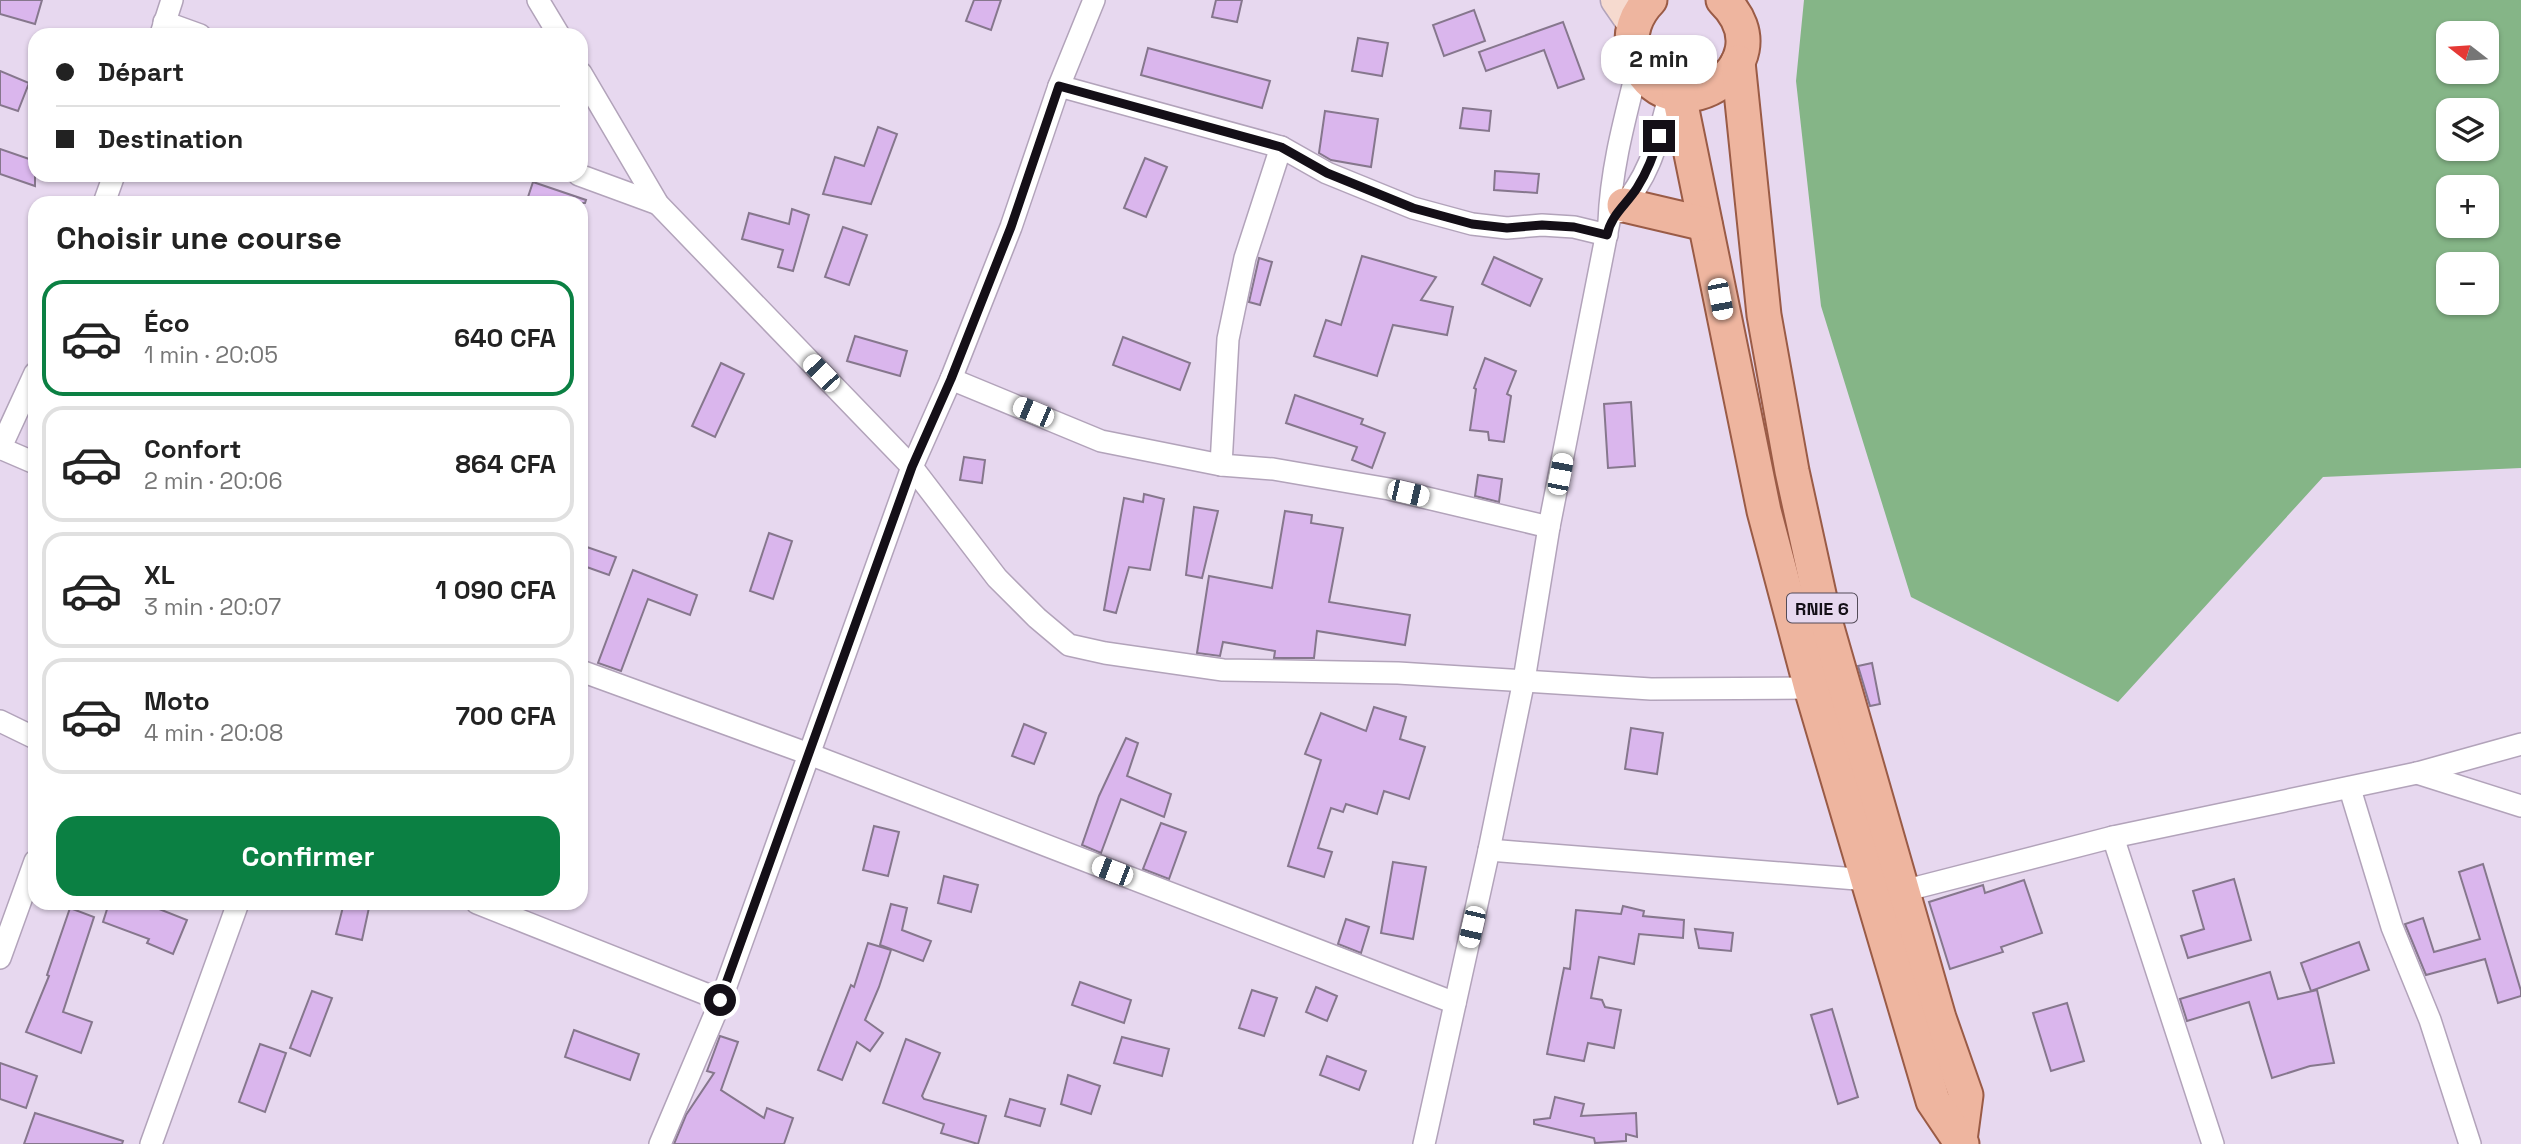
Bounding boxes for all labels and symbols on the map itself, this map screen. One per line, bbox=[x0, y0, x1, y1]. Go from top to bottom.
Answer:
north arrow bbox=[2436, 21, 2499, 84]
callout: 2 min bbox=[1601, 34, 1717, 83]
route end bbox=[1643, 120, 1675, 152]
car bbox=[1706, 276, 1735, 322]
car bbox=[799, 351, 844, 395]
car bbox=[1010, 394, 1057, 430]
car bbox=[1546, 451, 1575, 497]
car bbox=[1386, 478, 1431, 508]
road number: RNIE 6 bbox=[1787, 594, 1857, 622]
car bbox=[1089, 854, 1136, 888]
car bbox=[1458, 904, 1487, 950]
route start bbox=[704, 984, 736, 1016]

